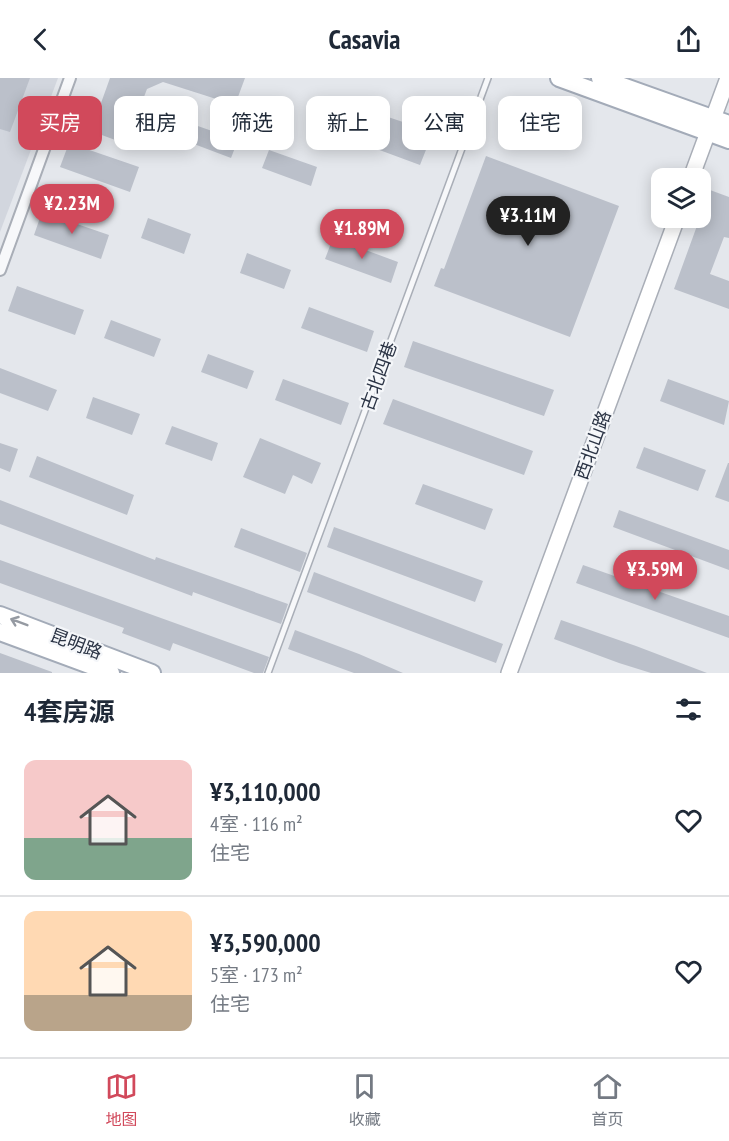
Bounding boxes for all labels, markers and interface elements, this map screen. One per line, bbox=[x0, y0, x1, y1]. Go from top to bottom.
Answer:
text: Casavia bbox=[329, 22, 400, 56]
icon: back bbox=[24, 23, 57, 56]
icon: share bbox=[672, 23, 705, 56]
chip: 买房 bbox=[18, 96, 102, 150]
chip: 租房 bbox=[114, 96, 198, 150]
chip: 筛选 bbox=[210, 96, 294, 150]
chip: 新上 bbox=[306, 96, 390, 150]
chip: 公寓 bbox=[402, 96, 486, 150]
chip: 住宅 bbox=[498, 96, 582, 150]
map controls bbox=[651, 168, 711, 228]
button: layers bbox=[651, 168, 711, 228]
pin: ¥2.23M bbox=[23, 184, 121, 235]
text: ¥2.23M bbox=[44, 190, 100, 216]
pin: ¥3.11M bbox=[479, 196, 577, 247]
text: ¥3.11M bbox=[500, 202, 556, 228]
pin: ¥1.89M bbox=[313, 209, 411, 260]
text: ¥1.89M bbox=[334, 215, 390, 241]
street label: 古北四巷 bbox=[355, 338, 402, 414]
street label: 西北山路 bbox=[569, 407, 616, 483]
pin: ¥3.59M bbox=[606, 550, 704, 601]
text: ¥3.59M bbox=[627, 556, 683, 582]
one-way arrow bbox=[10, 616, 29, 627]
street label: 昆明路 bbox=[47, 623, 106, 664]
icon: filters bbox=[672, 693, 705, 726]
text: 4套房源 bbox=[24, 695, 114, 728]
text: ¥3,110,000 bbox=[210, 775, 321, 808]
icon: home bbox=[72, 784, 144, 856]
icon: heart bbox=[672, 804, 705, 837]
text: 4室 · 116 m² bbox=[210, 811, 303, 837]
text: 住宅 bbox=[210, 840, 250, 866]
text: ¥3,590,000 bbox=[210, 926, 321, 959]
icon: home bbox=[72, 935, 144, 1007]
icon: heart bbox=[672, 955, 705, 988]
text: 5室 · 173 m² bbox=[210, 962, 303, 988]
text: 住宅 bbox=[210, 991, 250, 1017]
tab: 地图 bbox=[105, 1070, 138, 1130]
tab: 收藏 bbox=[348, 1070, 381, 1130]
tab: 首页 bbox=[591, 1070, 624, 1130]

